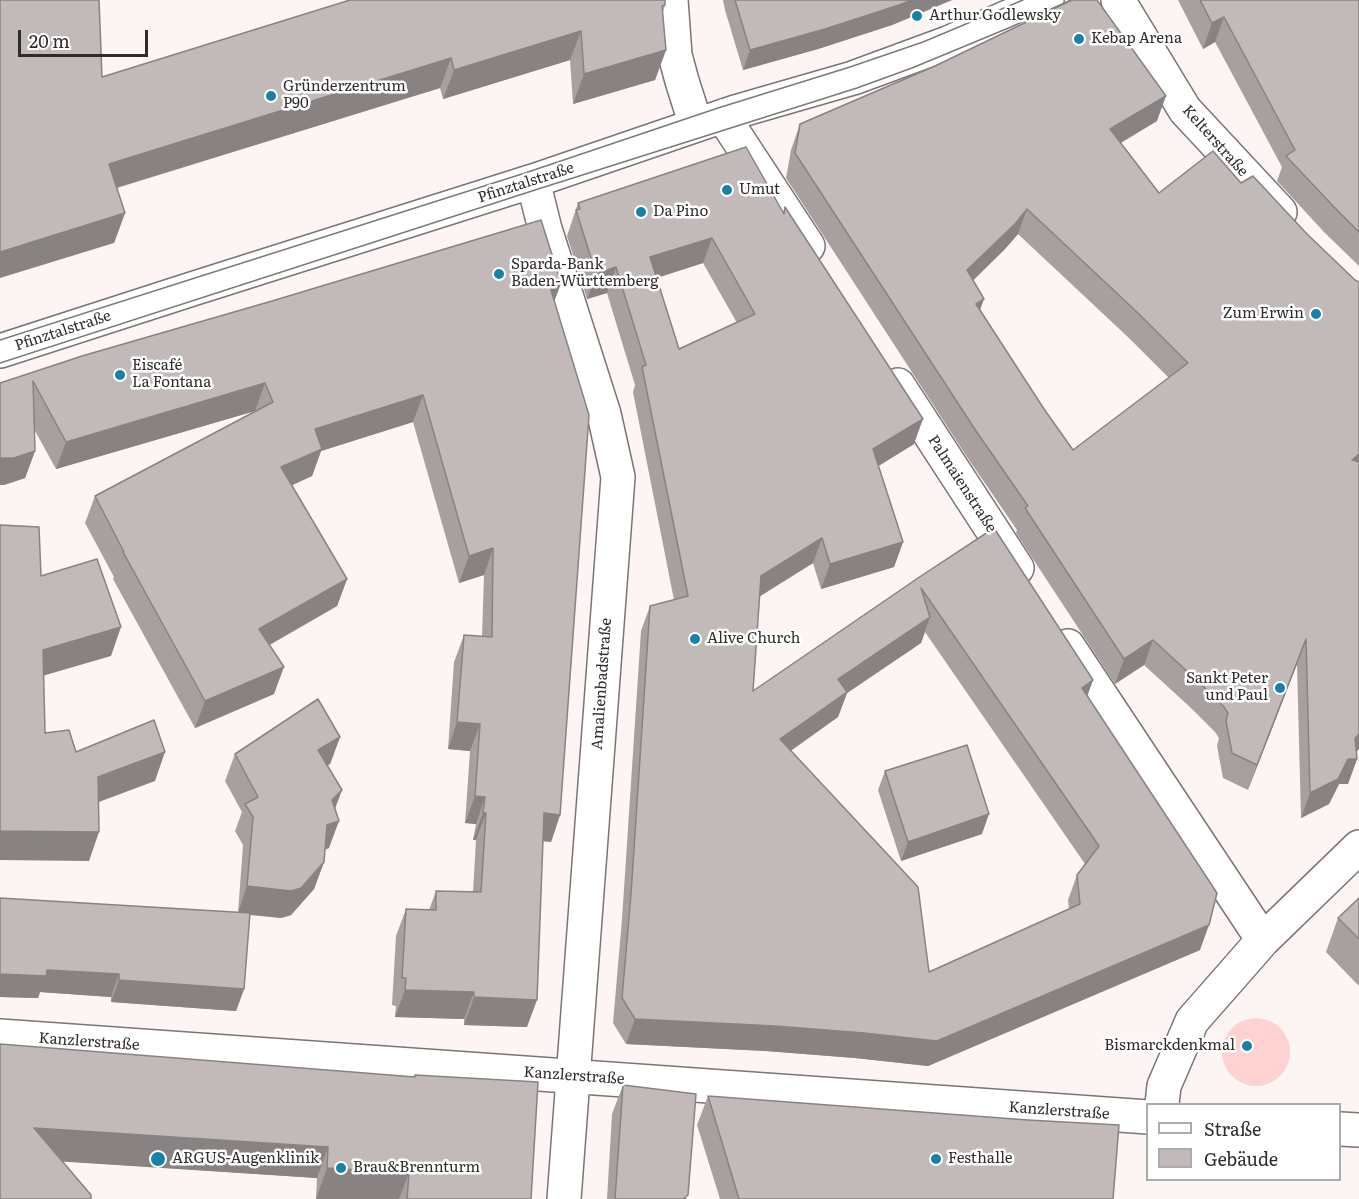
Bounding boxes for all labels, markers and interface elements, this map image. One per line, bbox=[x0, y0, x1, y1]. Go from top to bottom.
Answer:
place label: Arthur Godlewsky bbox=[929, 7, 1061, 25]
marker: Arthur Godlewsky bbox=[910, 9, 924, 23]
scale bar bbox=[21, 18, 152, 56]
text: 20 m bbox=[29, 27, 70, 54]
place label: Kebap Arena bbox=[1091, 30, 1182, 48]
marker: Kebap Arena bbox=[1072, 32, 1086, 46]
place label: Gründerzentrum P90 bbox=[283, 78, 406, 113]
marker: Gründerzentrum P90 bbox=[264, 89, 278, 103]
street label: Kelterstraße bbox=[1178, 102, 1252, 180]
street label: Pfinztalstraße bbox=[476, 159, 576, 207]
place label: Umut bbox=[739, 181, 780, 199]
marker: Umut bbox=[720, 183, 734, 197]
place label: Da Pino bbox=[653, 203, 708, 221]
marker: Da Pino bbox=[634, 205, 648, 219]
place label: Sparda-Bank Baden-Württemberg bbox=[511, 256, 659, 291]
marker: Sparda-Bank Baden-Württemberg bbox=[492, 267, 506, 281]
place label: Zum Erwin bbox=[1223, 305, 1304, 323]
street label: Pfinztalstraße bbox=[13, 307, 113, 355]
marker: Zum Erwin bbox=[1309, 307, 1323, 321]
place label: Eiscafé La Fontana bbox=[132, 357, 211, 392]
marker: Eiscafé La Fontana bbox=[113, 368, 127, 382]
street label: Palmaienstraße bbox=[924, 432, 1000, 536]
street label: Amalienbadstraße bbox=[588, 617, 616, 751]
place label: Alive Church bbox=[707, 630, 801, 648]
marker: Alive Church bbox=[688, 632, 702, 646]
place label: Sankt Peter und Paul bbox=[1186, 670, 1268, 705]
marker: Sankt Peter und Paul bbox=[1273, 681, 1287, 695]
street label: Kanzlerstraße bbox=[38, 1029, 140, 1055]
place label: Bismarckdenkmal bbox=[1104, 1037, 1235, 1055]
marker: Bismarckdenkmal bbox=[1240, 1039, 1254, 1053]
street label: Kanzlerstraße bbox=[523, 1063, 625, 1089]
street label: Kanzlerstraße bbox=[1008, 1098, 1110, 1124]
legend bbox=[1146, 1103, 1341, 1181]
text: Straße bbox=[1204, 1115, 1261, 1142]
text: Gebäude bbox=[1204, 1145, 1278, 1172]
marker: ARGUS-Augenklinik bbox=[149, 1150, 167, 1168]
place label: ARGUS-Augenklinik bbox=[172, 1150, 319, 1168]
place label: Festhalle bbox=[948, 1150, 1013, 1168]
marker: Festhalle bbox=[929, 1152, 943, 1166]
place label: Brau&Brennturm bbox=[353, 1159, 480, 1177]
marker: Brau&Brennturm bbox=[334, 1161, 348, 1175]

